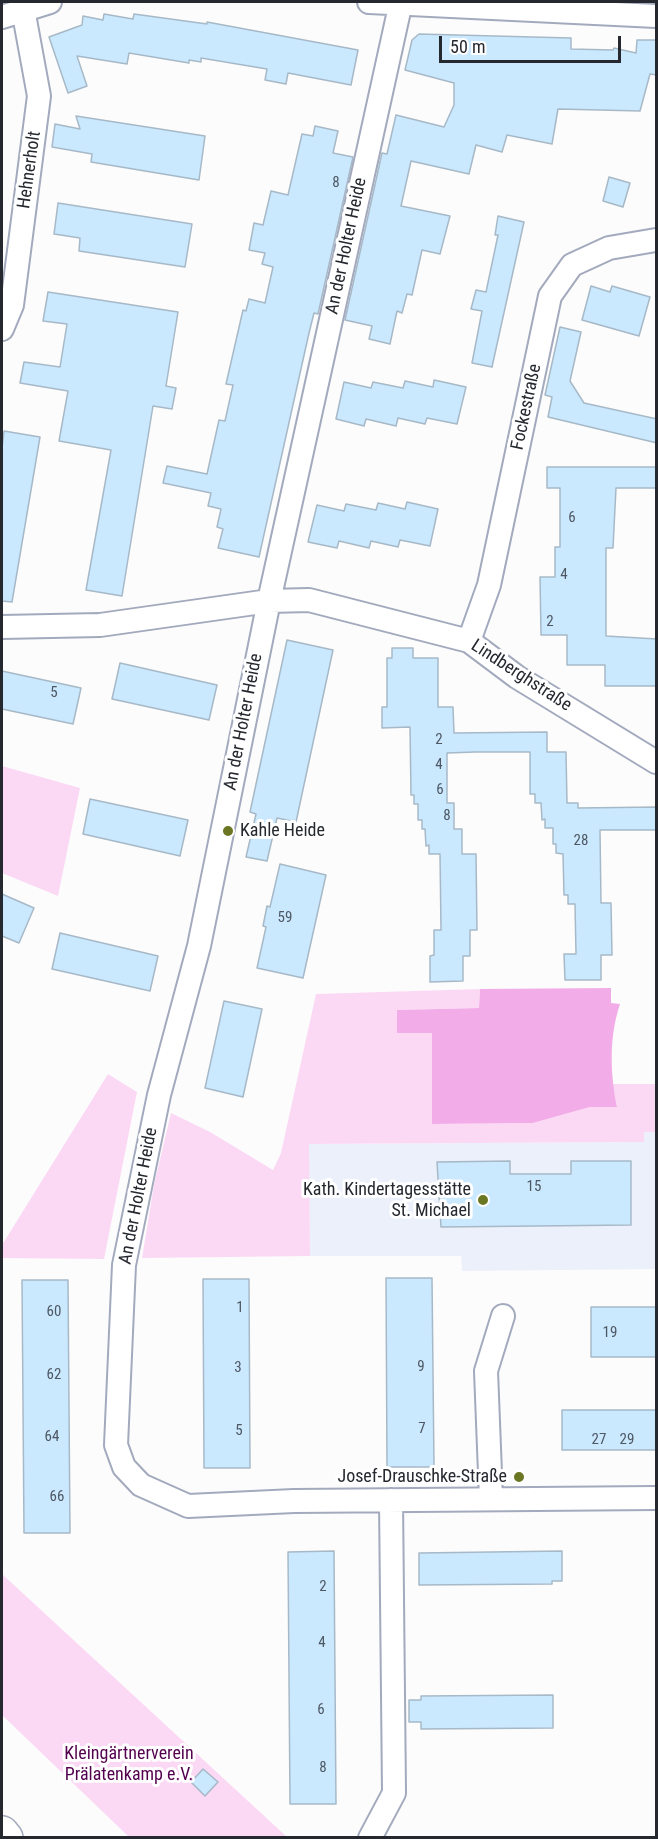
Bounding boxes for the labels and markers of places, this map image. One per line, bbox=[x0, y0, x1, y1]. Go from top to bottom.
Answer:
place label: Kahle Heide bbox=[240, 820, 325, 842]
marker: Kahle Heide bbox=[221, 824, 235, 838]
place label: Kath. Kindertagesstätte St. Michael bbox=[303, 1179, 471, 1222]
marker: Kath. Kindertagesstätte St. Michael bbox=[476, 1193, 490, 1207]
place label: Josef-Drauschke-Straße bbox=[337, 1466, 507, 1488]
marker: Josef-Drauschke-Straße bbox=[512, 1470, 526, 1484]

